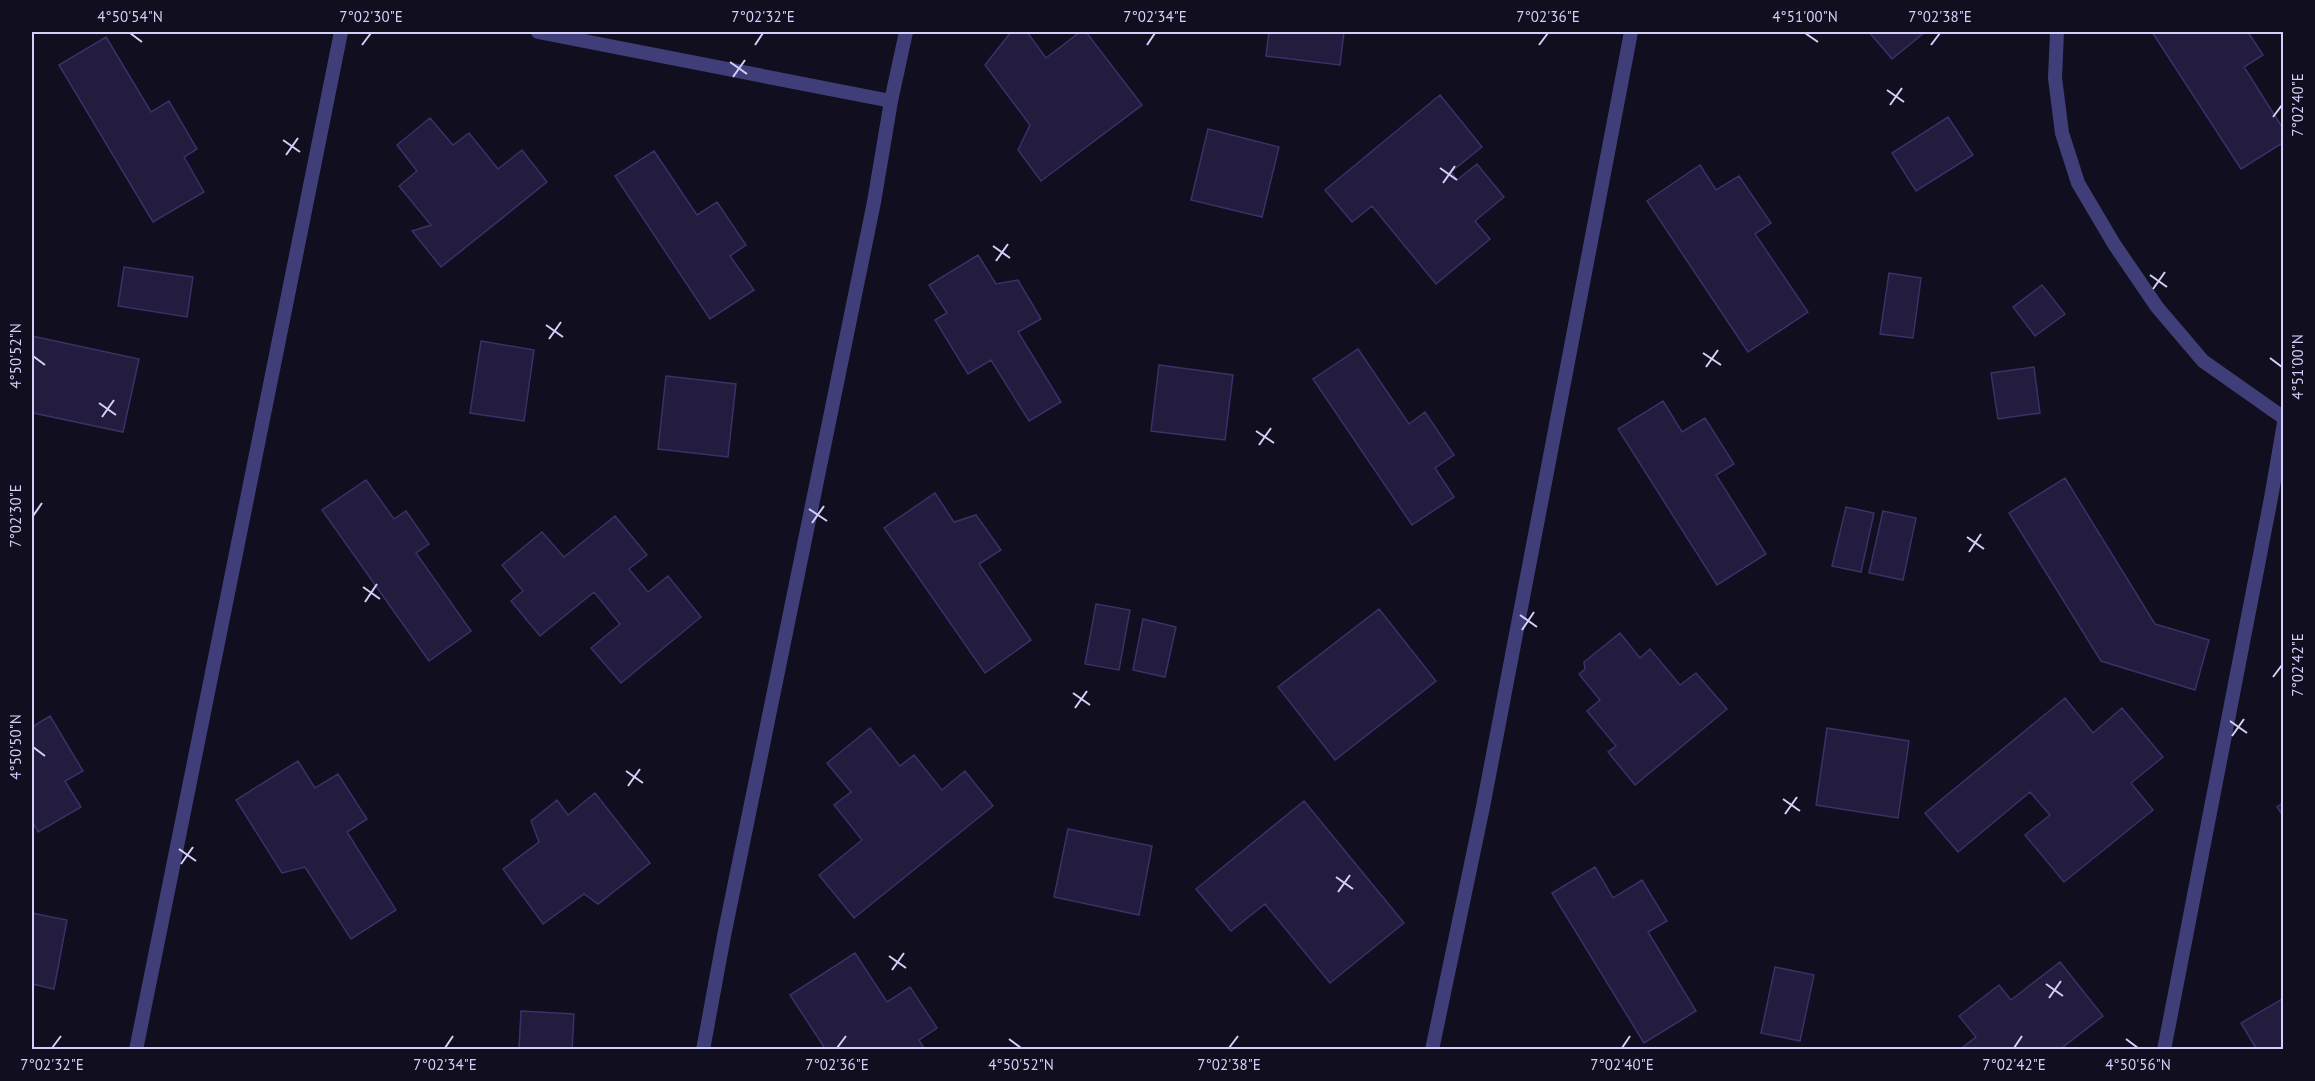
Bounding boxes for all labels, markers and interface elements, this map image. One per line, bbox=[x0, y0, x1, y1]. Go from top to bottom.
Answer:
text: 4°50'54"N bbox=[97, 7, 163, 26]
text: 7°02'30"E bbox=[339, 7, 403, 26]
text: 7°02'32"E bbox=[731, 7, 795, 26]
text: 7°02'34"E bbox=[1123, 7, 1187, 26]
text: 7°02'36"E bbox=[1516, 7, 1580, 26]
text: 4°51'00"N bbox=[1772, 7, 1838, 26]
text: 7°02'38"E bbox=[1908, 7, 1972, 26]
text: 7°02'40"E bbox=[2288, 73, 2307, 137]
text: 4°50'52"N bbox=[6, 323, 25, 389]
text: 4°51'00"N bbox=[2288, 334, 2307, 400]
text: 7°02'30"E bbox=[6, 484, 25, 548]
text: 7°02'42"E bbox=[2288, 633, 2307, 697]
text: 4°50'50"N bbox=[6, 714, 25, 780]
text: 7°02'32"E bbox=[20, 1055, 84, 1074]
text: 7°02'34"E bbox=[413, 1055, 477, 1074]
text: 7°02'36"E bbox=[805, 1055, 869, 1074]
text: 4°50'52"N bbox=[988, 1055, 1054, 1074]
text: 7°02'38"E bbox=[1197, 1055, 1261, 1074]
text: 7°02'40"E bbox=[1590, 1055, 1654, 1074]
text: 7°02'42"E bbox=[1982, 1055, 2046, 1074]
text: 4°50'56"N bbox=[2105, 1055, 2171, 1074]

